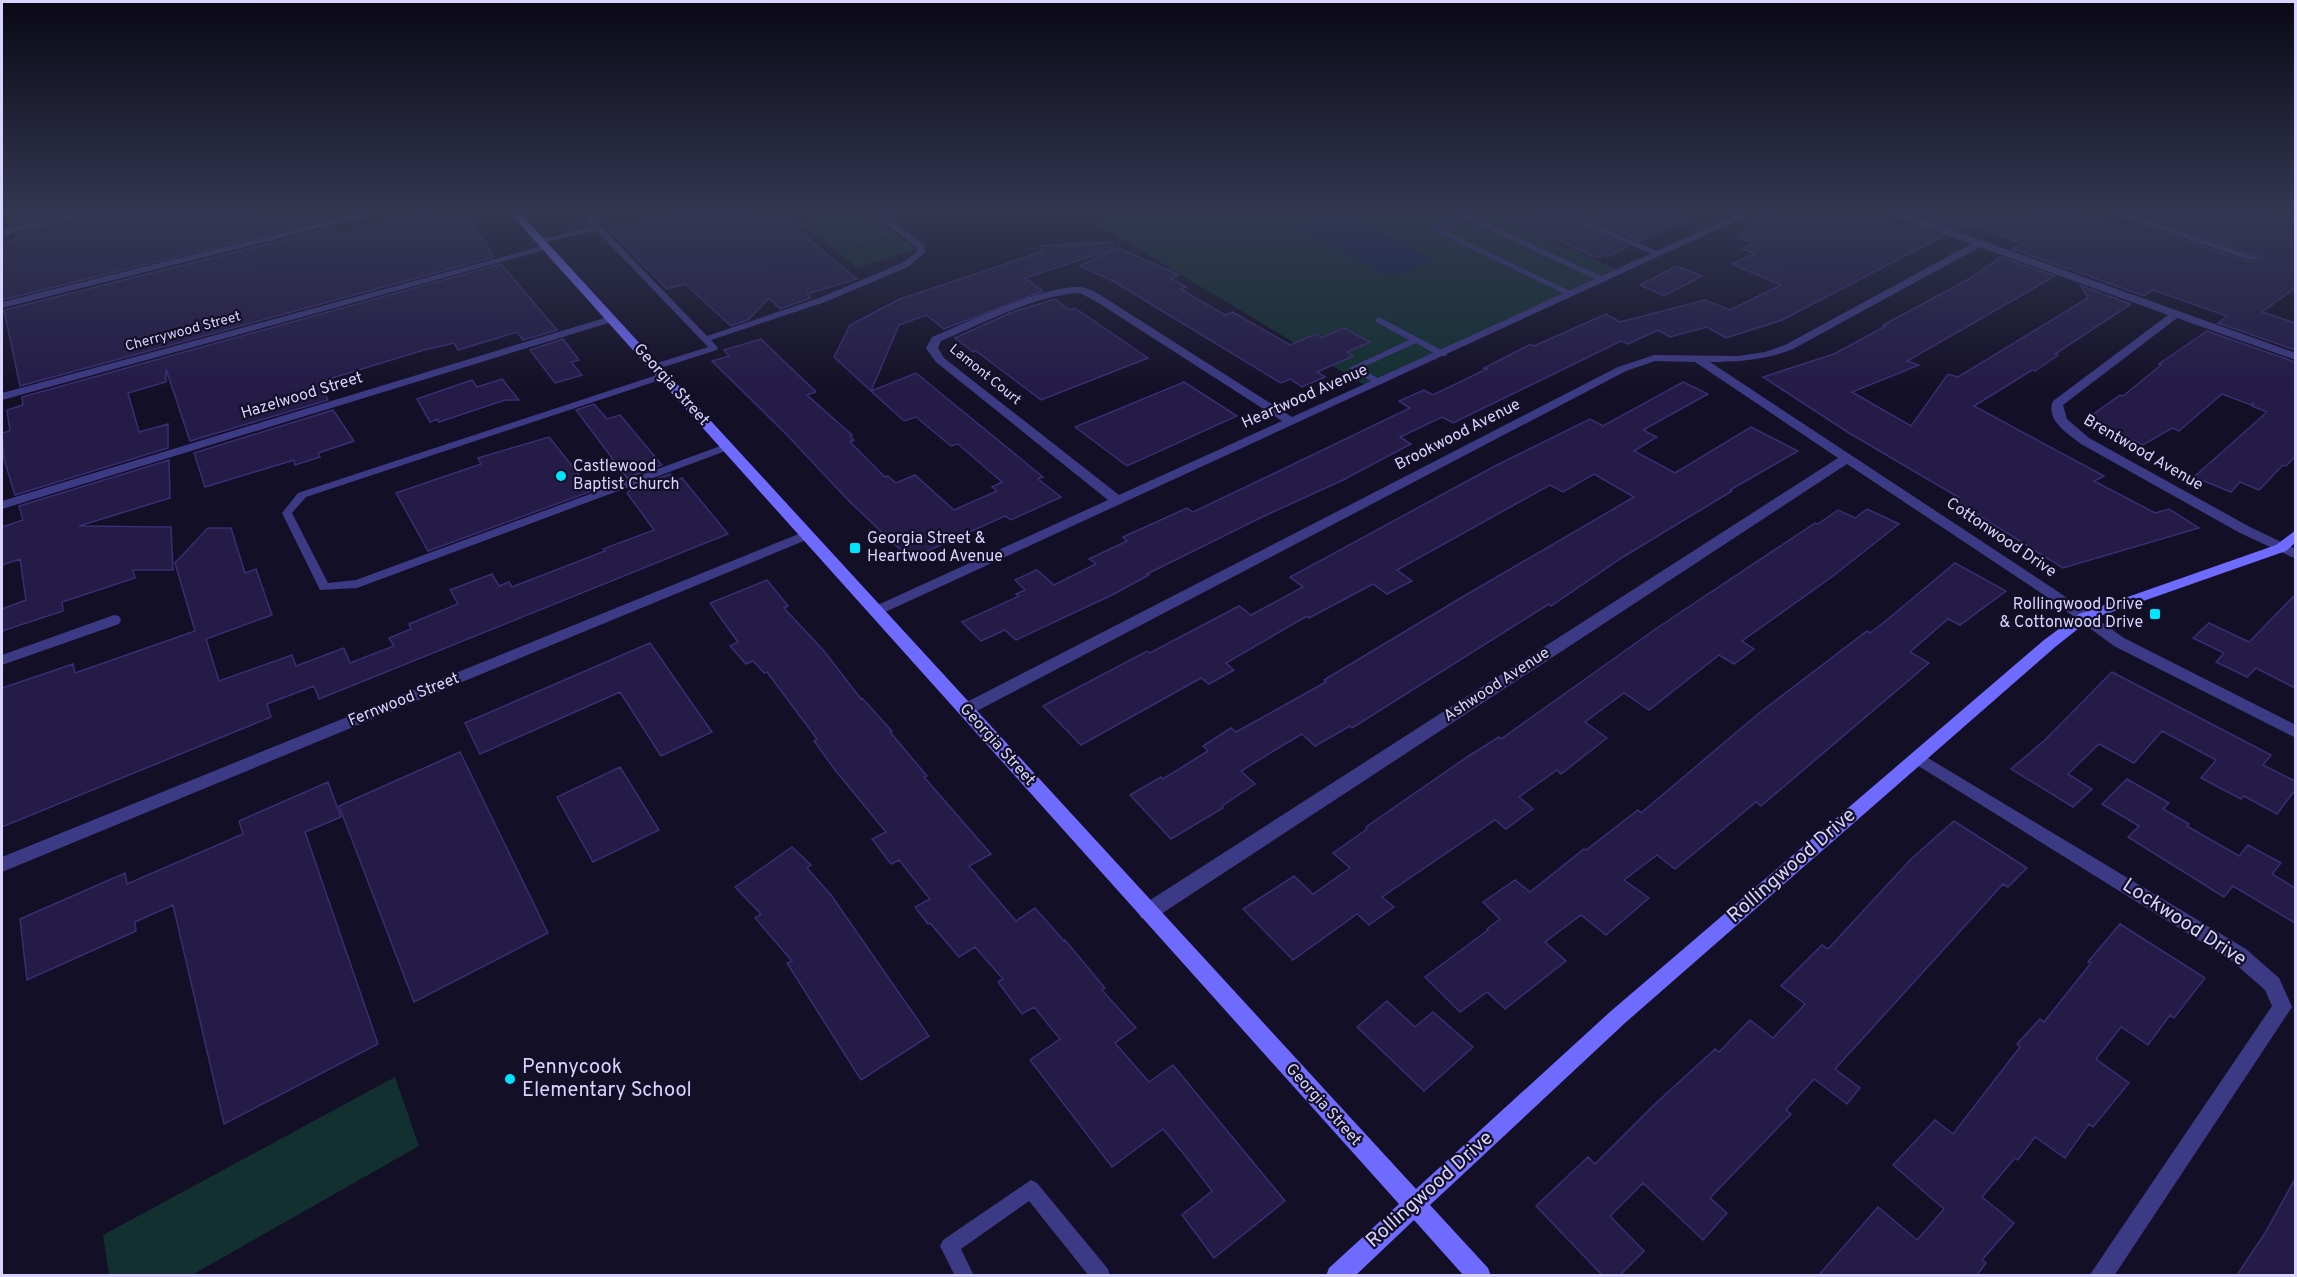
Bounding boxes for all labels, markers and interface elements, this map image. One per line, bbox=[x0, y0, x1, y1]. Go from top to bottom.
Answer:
street label: Cherrywood Street bbox=[123, 308, 243, 356]
street label: Georgia Street bbox=[629, 340, 713, 430]
street label: Lamont Court bbox=[946, 341, 1024, 409]
street label: Heartwood Avenue bbox=[1239, 360, 1371, 434]
street label: Hazelwood Street bbox=[239, 368, 365, 424]
street label: Brookwood Avenue bbox=[1392, 395, 1524, 475]
street label: Brentwood Avenue bbox=[2080, 411, 2206, 495]
place label: Castlewood Baptist Church bbox=[573, 457, 679, 495]
marker: Castlewood Baptist Church bbox=[554, 469, 568, 483]
street label: Cottonwood Drive bbox=[1942, 494, 2060, 582]
place label: Georgia Street & Heartwood Avenue bbox=[867, 529, 1003, 567]
marker: Georgia Street & Heartwood Avenue bbox=[848, 541, 862, 555]
place label: Rollingwood Drive & Cottonwood Drive bbox=[2000, 595, 2143, 633]
marker: Rollingwood Drive & Cottonwood Drive bbox=[2148, 607, 2162, 621]
street label: Ashwood Avenue bbox=[1440, 643, 1554, 727]
street label: Fernwood Street bbox=[346, 669, 462, 731]
street label: Georgia Street bbox=[955, 700, 1039, 790]
street label: Rollingwood Drive bbox=[1722, 803, 1862, 929]
street label: Lockwood Drive bbox=[2117, 873, 2251, 973]
place label: Pennycook Elementary School bbox=[522, 1055, 692, 1104]
street label: Georgia Street bbox=[1281, 1060, 1365, 1150]
marker: Pennycook Elementary School bbox=[503, 1072, 517, 1086]
street label: Rollingwood Drive bbox=[1361, 1126, 1499, 1254]

